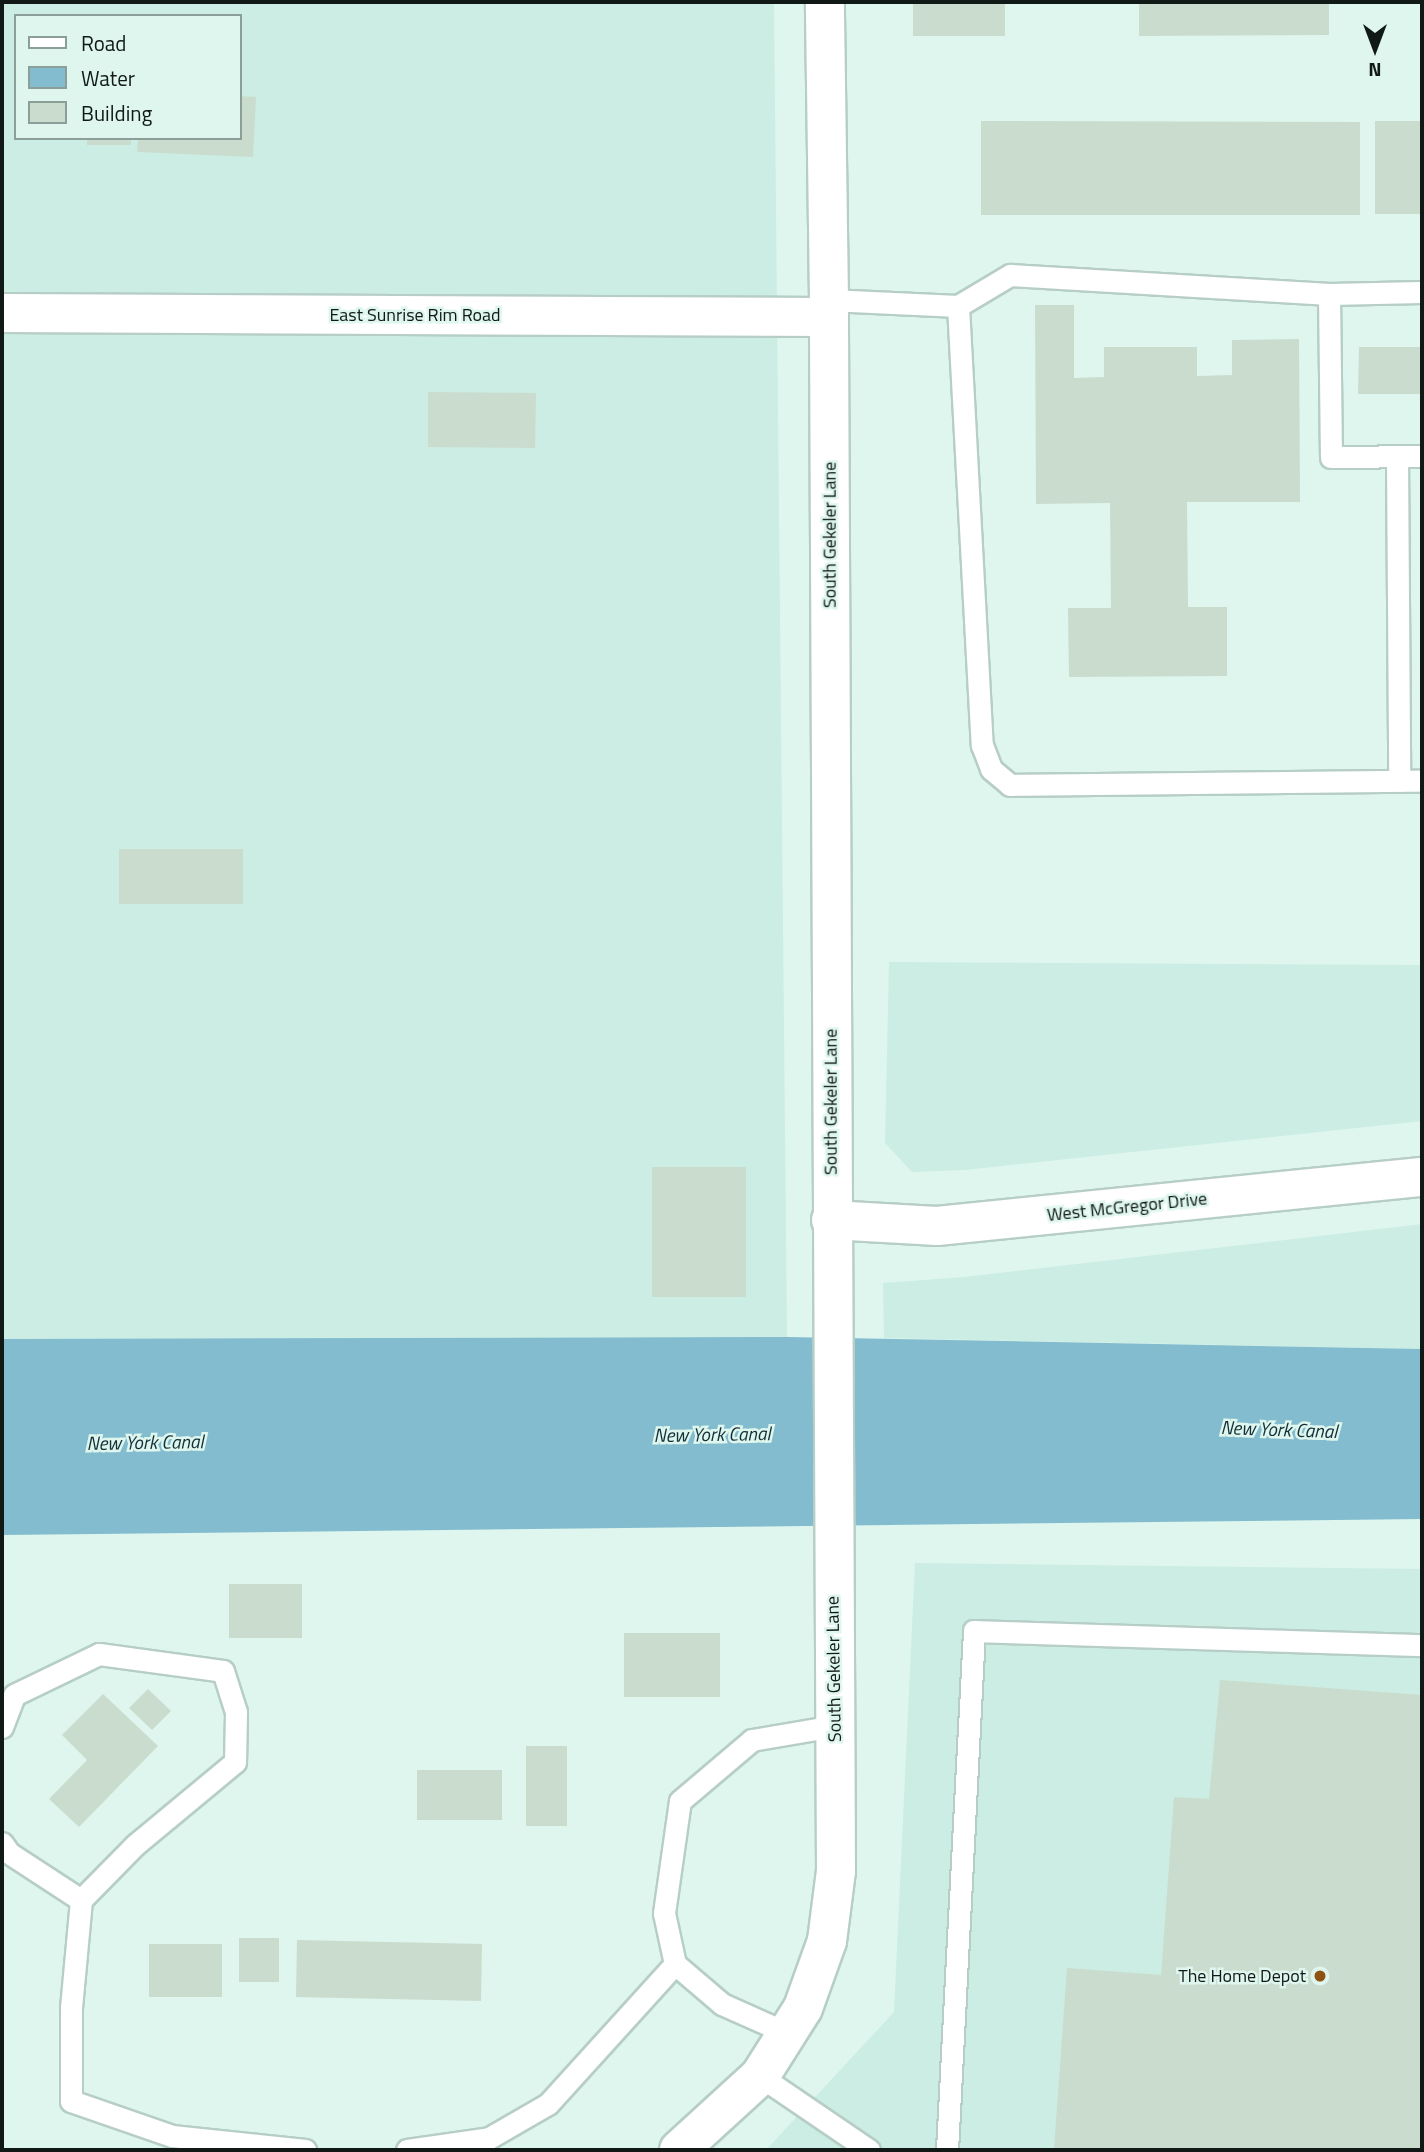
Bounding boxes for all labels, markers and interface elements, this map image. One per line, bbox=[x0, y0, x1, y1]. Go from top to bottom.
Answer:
legend bbox=[14, 14, 242, 140]
north arrow bbox=[1340, 14, 1410, 84]
text: Road bbox=[81, 27, 126, 59]
text: N bbox=[1368, 56, 1382, 85]
text: Water bbox=[81, 62, 135, 94]
text: Building bbox=[81, 97, 152, 129]
street label: East Sunrise Rim Road bbox=[329, 304, 501, 326]
street label: South Gekeler Lane bbox=[819, 462, 841, 608]
street label: South Gekeler Lane bbox=[820, 1029, 842, 1175]
street label: West McGregor Drive bbox=[1046, 1188, 1208, 1226]
water label: New York Canal bbox=[1220, 1416, 1338, 1442]
water label: New York Canal bbox=[653, 1422, 771, 1446]
water label: New York Canal bbox=[86, 1430, 204, 1454]
street label: South Gekeler Lane bbox=[822, 1596, 846, 1742]
place label: The Home Depot bbox=[1178, 1965, 1306, 1987]
marker: The Home Depot bbox=[1312, 1968, 1328, 1984]

